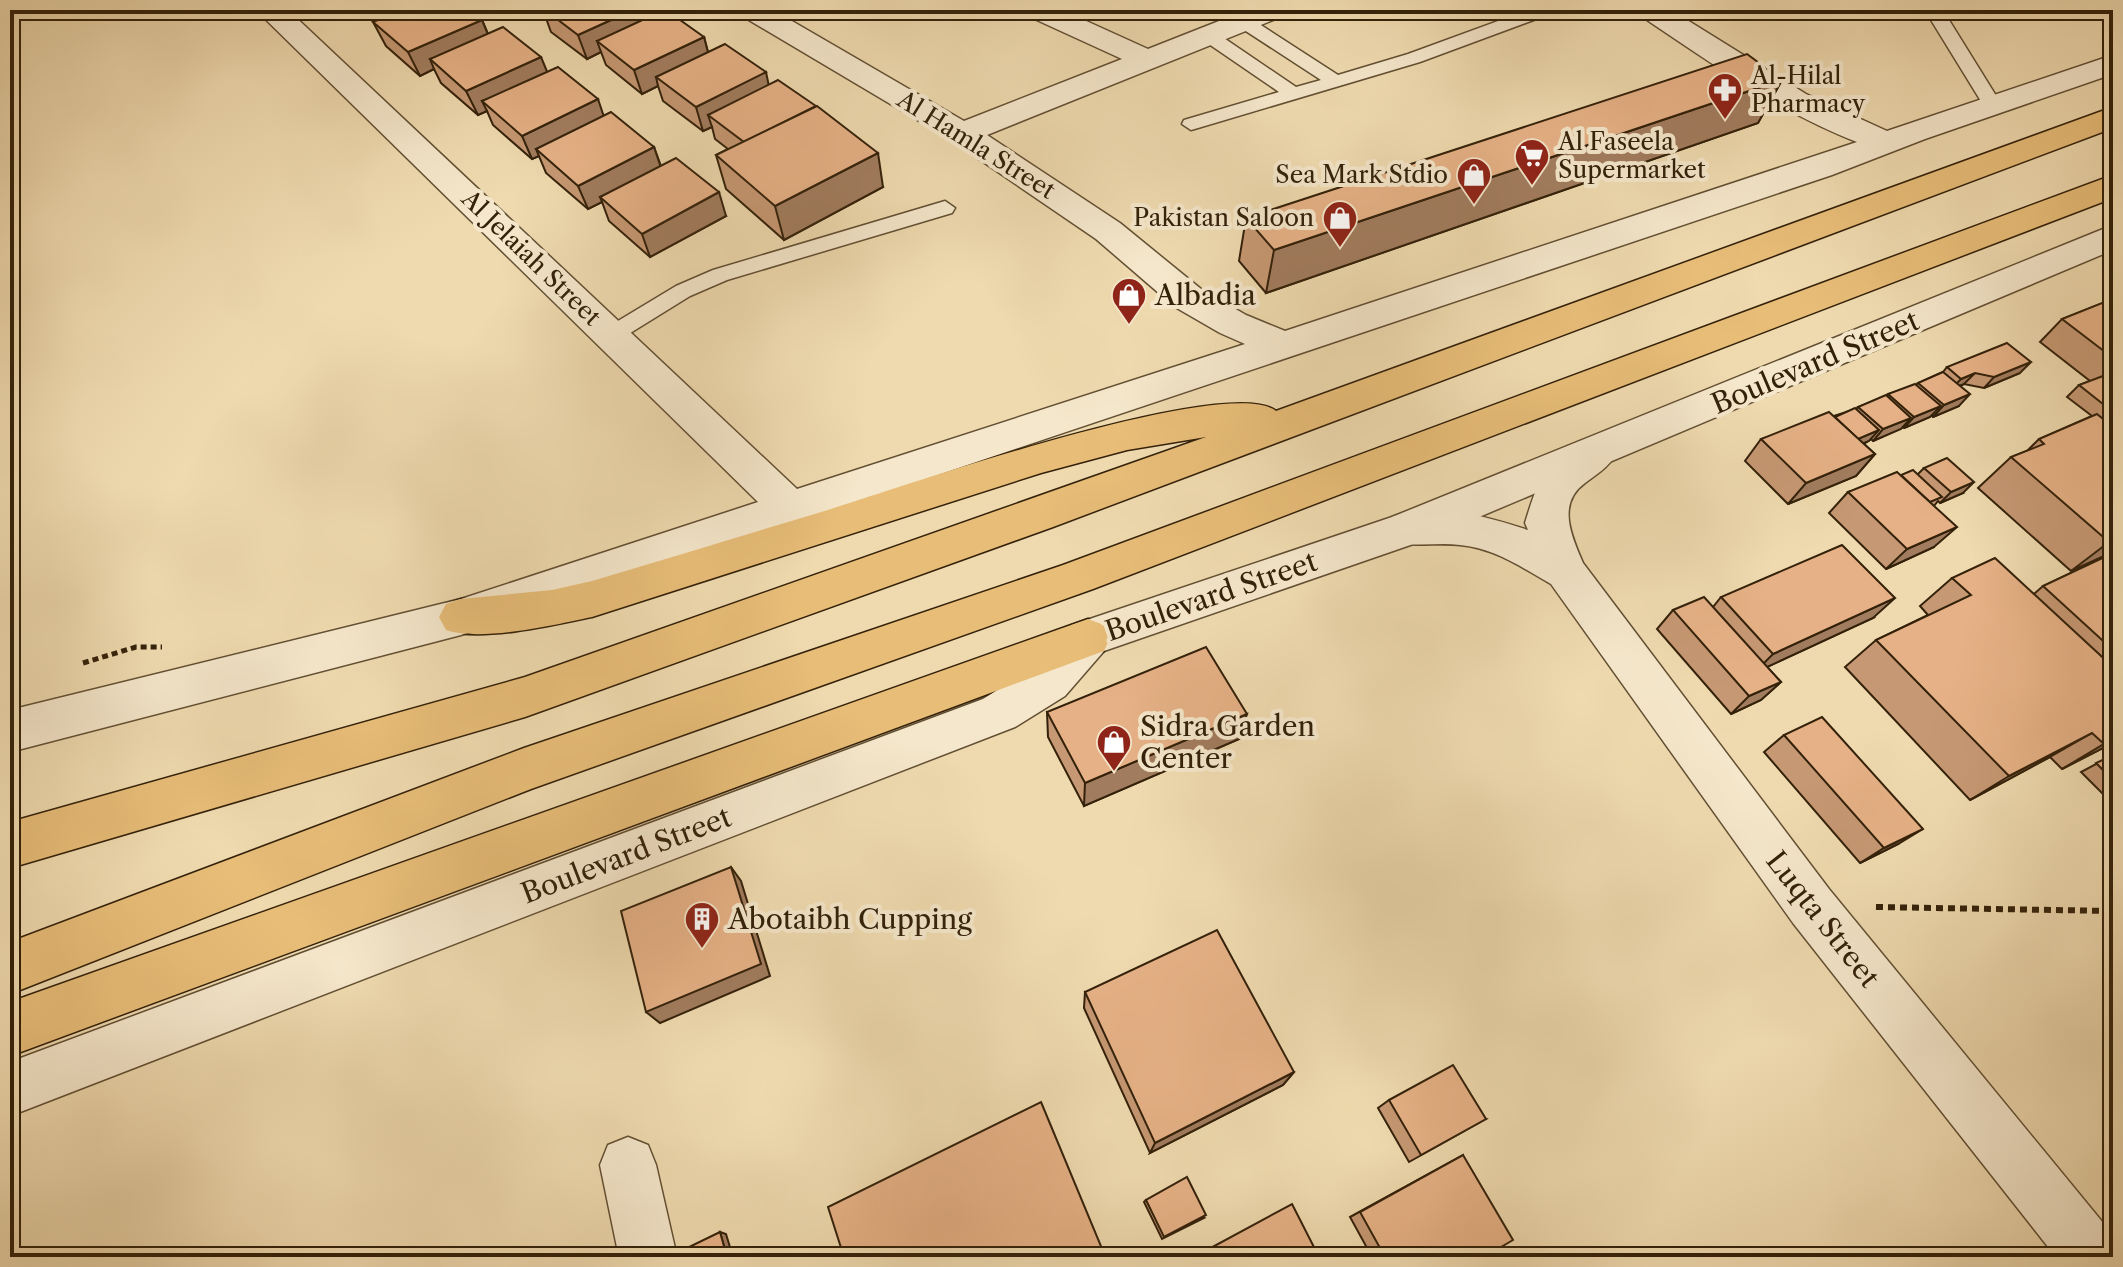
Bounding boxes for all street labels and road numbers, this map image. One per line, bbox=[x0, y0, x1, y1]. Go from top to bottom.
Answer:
street label: Al Hamla Street bbox=[891, 84, 1061, 205]
street label: Al Jelaiah Street bbox=[455, 183, 607, 332]
street label: Boulevard Street bbox=[1706, 303, 1924, 421]
street label: Boulevard Street bbox=[1101, 544, 1322, 648]
street label: Boulevard Street bbox=[516, 799, 736, 911]
street label: Luqta Street bbox=[1759, 844, 1887, 994]

